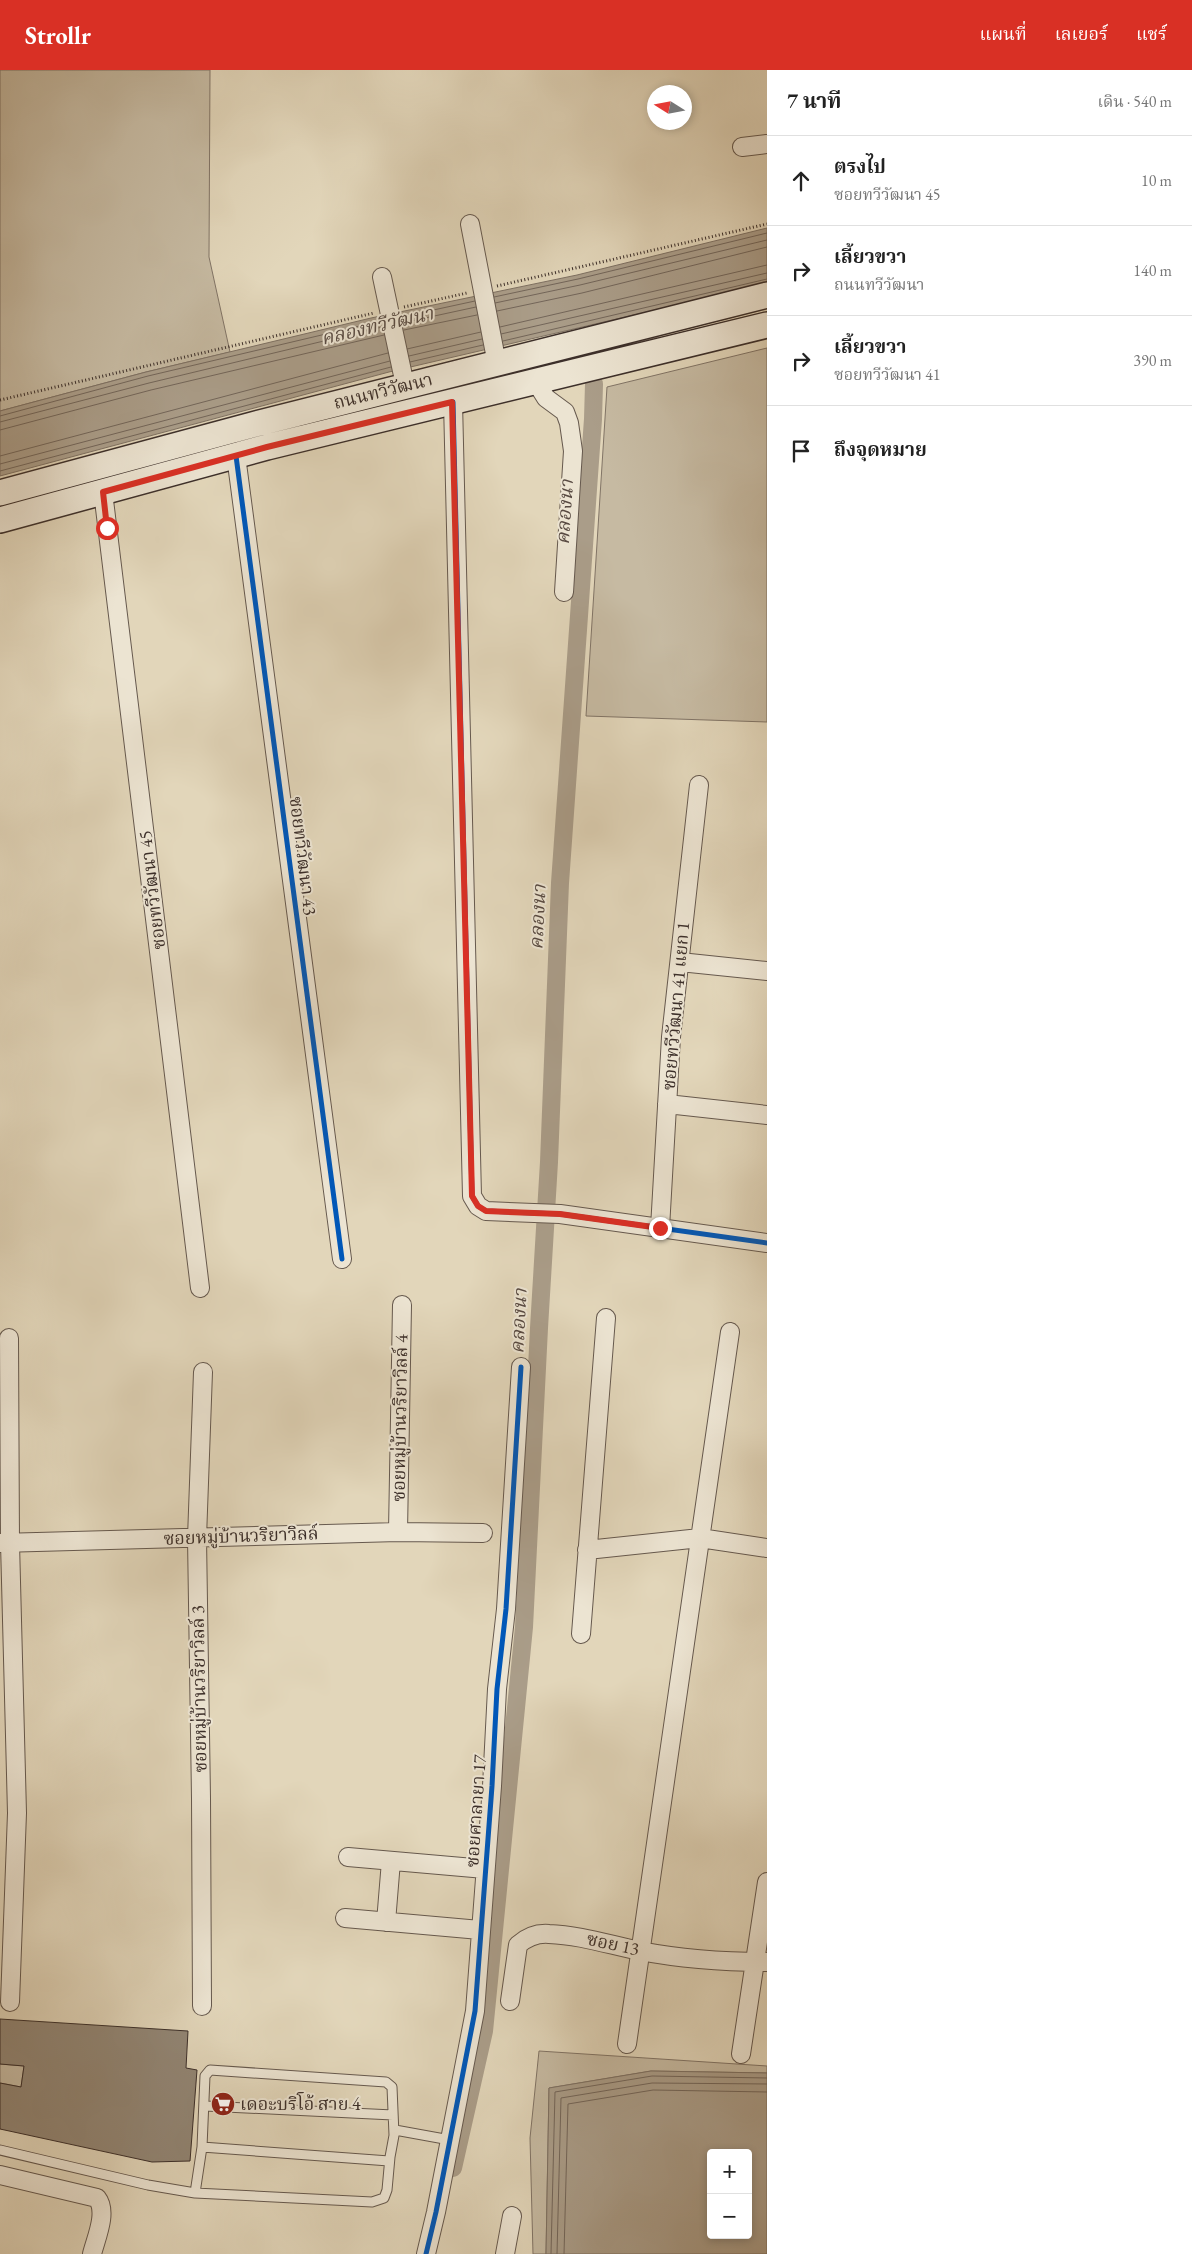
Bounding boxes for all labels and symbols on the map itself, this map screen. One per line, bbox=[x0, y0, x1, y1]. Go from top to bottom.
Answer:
north arrow bbox=[647, 85, 692, 130]
water label: คลองทวีวัฒนา bbox=[319, 300, 436, 351]
street label: ถนนทวีวัฒนา bbox=[331, 367, 435, 414]
water label: คลองนา bbox=[550, 478, 579, 545]
route start bbox=[96, 517, 119, 540]
street label: ซอยทวีวัฒนา 43 bbox=[285, 795, 322, 917]
street label: ซอยทวีวัฒนา 45 bbox=[133, 829, 170, 951]
water label: คลองนา bbox=[523, 883, 552, 950]
street label: ซอยทวีวัฒนา 41 แยก 1 bbox=[657, 921, 694, 1091]
route end bbox=[649, 1217, 672, 1240]
water label: คลองนา bbox=[504, 1287, 533, 1354]
street label: ซอยหมู่บ้านวริยาวิลล์ 4 bbox=[387, 1334, 412, 1502]
street label: ซอยหมู่บ้านวริยาวิลล์ bbox=[163, 1521, 319, 1550]
street label: ซอยหมู่บ้านวริยาวิลล์ 3 bbox=[186, 1605, 211, 1773]
street label: ซอยศาลายา 17 bbox=[460, 1754, 491, 1868]
street label: ซอย 13 bbox=[585, 1927, 641, 1960]
supermarket icon: เดอะบริโอ้ สาย 4 bbox=[210, 2091, 236, 2117]
place label: เดอะบริโอ้ สาย 4 bbox=[240, 2091, 361, 2115]

